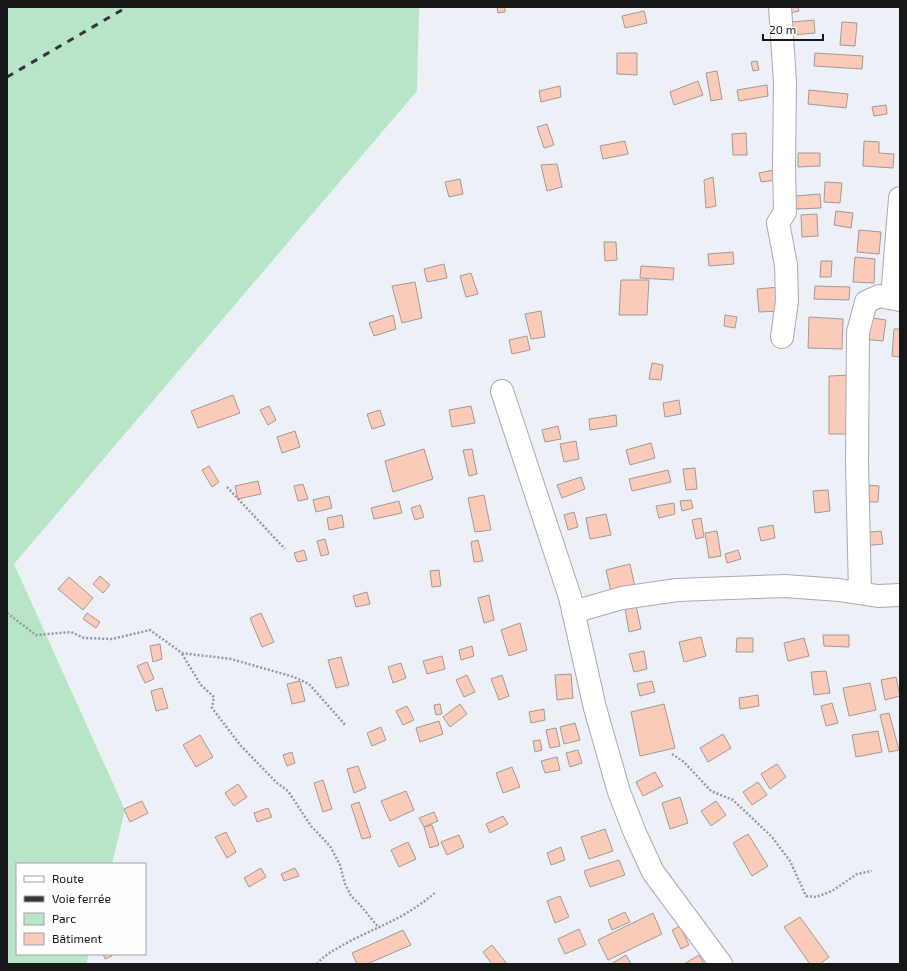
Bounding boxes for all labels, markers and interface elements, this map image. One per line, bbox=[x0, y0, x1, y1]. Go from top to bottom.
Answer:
scale bar bbox=[763, 16, 823, 42]
text: 20 m bbox=[769, 22, 796, 36]
legend bbox=[16, 863, 146, 955]
text: Route bbox=[52, 871, 84, 885]
text: Voie ferrée bbox=[52, 891, 111, 905]
text: Parc bbox=[52, 911, 76, 925]
text: Bâtiment bbox=[52, 931, 103, 945]

